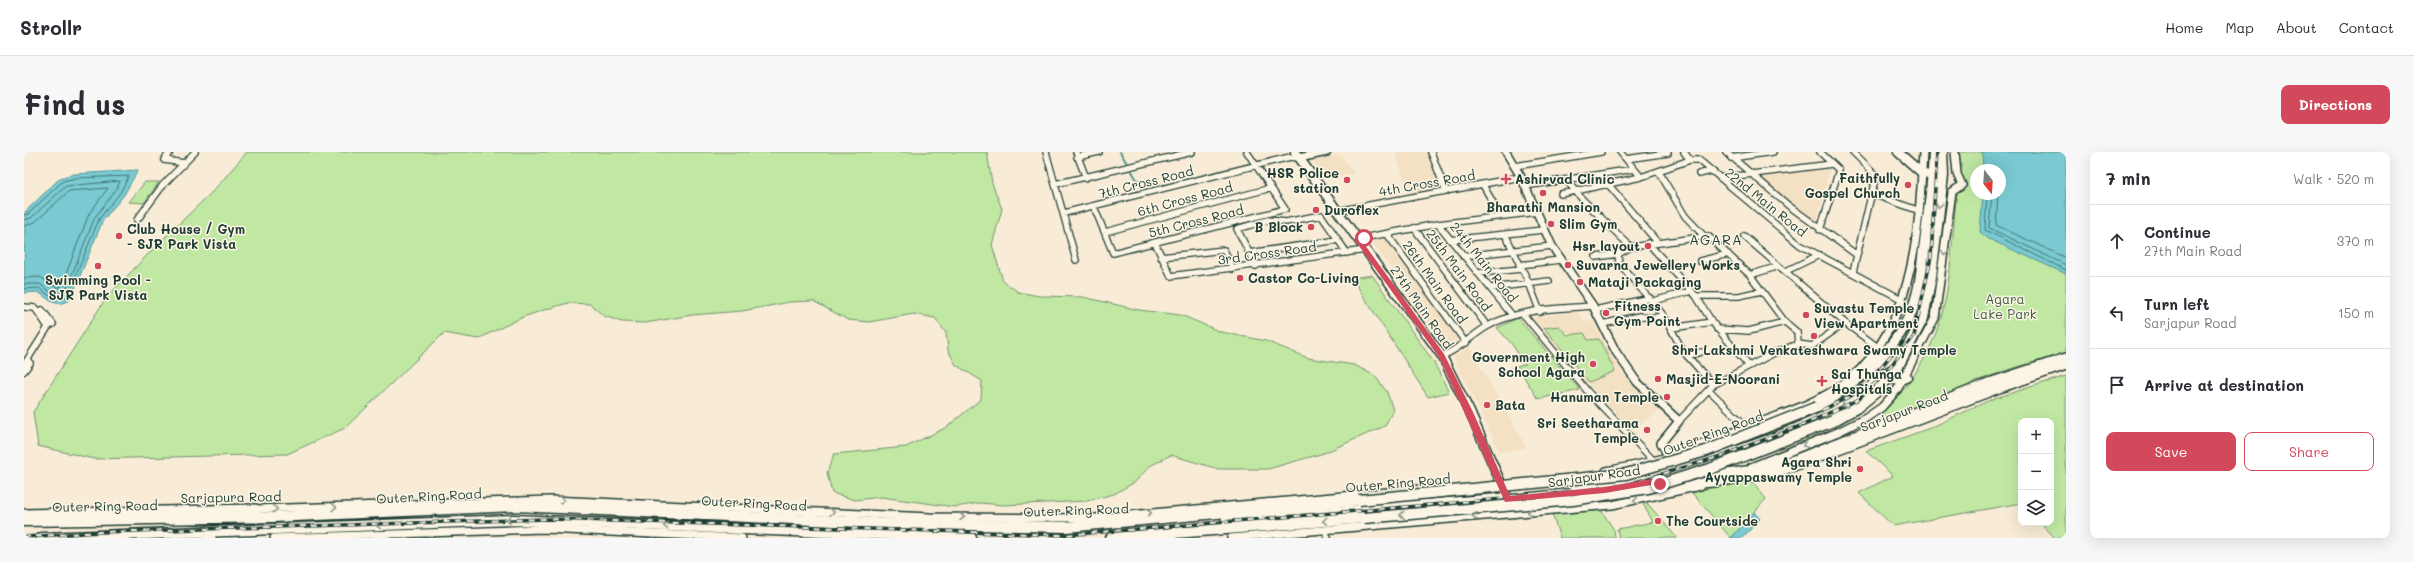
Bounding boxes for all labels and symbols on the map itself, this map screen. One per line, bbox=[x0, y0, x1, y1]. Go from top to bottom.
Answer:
street label: 7th Cross Road bbox=[1097, 162, 1195, 202]
street label: 22nd Main Road bbox=[1722, 163, 1811, 240]
place label: HSR Police station bbox=[1267, 164, 1339, 196]
north arrow bbox=[1970, 164, 2006, 200]
street label: 4th Cross Road bbox=[1377, 166, 1476, 199]
place label: Faithfully Gospel Church bbox=[1805, 169, 1900, 201]
place label: Ashirvad Clinic bbox=[1515, 170, 1615, 187]
marker: Ashirvad Clinic bbox=[1500, 173, 1512, 185]
marker: HSR Police station bbox=[1342, 175, 1352, 185]
street label: 6th Cross Road bbox=[1135, 178, 1234, 219]
marker: Faithfully Gospel Church bbox=[1903, 180, 1913, 190]
marker: Bharathi Mansion bbox=[1538, 188, 1548, 198]
place label: Bharathi Mansion bbox=[1486, 198, 1600, 215]
street label: 5th Cross Road bbox=[1147, 200, 1245, 241]
place label: Duroflex bbox=[1324, 201, 1379, 218]
one-way arrow bbox=[1935, 202, 1944, 208]
marker: Duroflex bbox=[1311, 205, 1321, 215]
place label: Slim Gym bbox=[1559, 215, 1617, 233]
place label: B Block bbox=[1255, 218, 1303, 235]
street label: 24th Main Road bbox=[1447, 218, 1522, 305]
marker: Slim Gym bbox=[1546, 219, 1556, 229]
place label: Club House / Gym - SJR Park Vista bbox=[127, 220, 245, 252]
marker: B Block bbox=[1306, 222, 1316, 232]
street label: 25th Main Road bbox=[1423, 225, 1496, 314]
route start bbox=[1355, 229, 1373, 247]
district label: AGARA bbox=[1689, 230, 1743, 249]
marker: Club House / Gym - SJR Park Vista bbox=[114, 231, 124, 241]
street label: 3rd Cross Road bbox=[1217, 237, 1317, 268]
street label: 26th Main Road bbox=[1400, 237, 1471, 327]
place label: Hsr layout bbox=[1572, 237, 1640, 255]
marker: Hsr layout bbox=[1643, 241, 1653, 251]
one-way arrow bbox=[1941, 250, 1950, 256]
place label: Suvarna Jewellery Works bbox=[1576, 256, 1740, 274]
marker: Suvarna Jewellery Works bbox=[1563, 260, 1573, 270]
marker: Swimming Pool - SJR Park Vista bbox=[93, 261, 103, 271]
street label: 27th Main Road bbox=[1387, 262, 1457, 352]
place label: Castor Co-Living bbox=[1248, 269, 1359, 286]
place label: Swimming Pool - SJR Park Vista bbox=[45, 271, 151, 303]
marker: Castor Co-Living bbox=[1235, 273, 1245, 283]
place label: Mataji Packaging bbox=[1588, 273, 1701, 290]
marker: Mataji Packaging bbox=[1575, 277, 1585, 287]
park label: Agara Lake Park bbox=[1973, 290, 2037, 322]
place label: Fitness Gym Point bbox=[1614, 297, 1681, 330]
place label: Suvastu Temple View Apartment bbox=[1814, 299, 1919, 331]
marker: Fitness Gym Point bbox=[1601, 308, 1611, 318]
marker: Suvastu Temple View Apartment bbox=[1801, 310, 1811, 320]
marker: Shri Lakshmi Venkateshwara Swamy Temple bbox=[1809, 331, 1819, 341]
place label: Shri Lakshmi Venkateshwara Swamy Temple bbox=[1672, 341, 1957, 359]
place label: Government High School Agara bbox=[1472, 348, 1585, 380]
marker: Government High School Agara bbox=[1588, 359, 1598, 369]
place label: Sai Thunga Hospitals bbox=[1831, 365, 1902, 397]
place label: Masjid-E-Noorani bbox=[1666, 370, 1780, 387]
marker: Masjid-E-Noorani bbox=[1653, 374, 1663, 384]
marker: Sai Thunga Hospitals bbox=[1816, 375, 1828, 387]
street label: Sarjapur Road bbox=[1858, 386, 1950, 435]
place label: Hanuman Temple bbox=[1550, 388, 1659, 405]
marker: Hanuman Temple bbox=[1662, 392, 1672, 402]
place label: Bata bbox=[1495, 396, 1526, 413]
marker: Bata bbox=[1482, 400, 1492, 410]
one-way arrow bbox=[1841, 401, 1849, 408]
street label: Outer Ring Road bbox=[1660, 407, 1765, 459]
place label: Sri Seetharama Temple bbox=[1537, 414, 1639, 446]
marker: Sri Seetharama Temple bbox=[1642, 425, 1652, 435]
one-way arrow bbox=[1801, 441, 1808, 449]
place label: Agara Shri Ayyappaswamy Temple bbox=[1705, 453, 1852, 486]
street label: Sarjapur Road bbox=[1547, 461, 1641, 490]
marker: Agara Shri Ayyappaswamy Temple bbox=[1855, 464, 1865, 474]
street label: Outer Ring Road bbox=[1345, 469, 1451, 496]
route end bbox=[1651, 475, 1669, 493]
street label: Outer Ring Road bbox=[376, 484, 482, 507]
street label: Sarjapura Road bbox=[180, 487, 281, 506]
street label: Outer Ring Road bbox=[701, 491, 807, 514]
street label: Outer Ring Road bbox=[52, 496, 158, 515]
one-way arrow bbox=[559, 496, 565, 505]
one-way arrow bbox=[1633, 496, 1639, 505]
street label: Outer Ring Road bbox=[1023, 499, 1129, 520]
one-way arrow bbox=[331, 503, 337, 512]
one-way arrow bbox=[272, 505, 278, 513]
one-way arrow bbox=[1527, 507, 1533, 516]
one-way arrow bbox=[829, 508, 835, 517]
one-way arrow bbox=[1146, 509, 1152, 518]
one-way arrow bbox=[1399, 510, 1405, 519]
one-way arrow bbox=[1472, 512, 1478, 521]
place label: The Courtside bbox=[1666, 512, 1758, 529]
one-way arrow bbox=[959, 513, 965, 521]
one-way arrow bbox=[505, 516, 511, 525]
one-way arrow bbox=[1322, 516, 1328, 525]
marker: The Courtside bbox=[1653, 516, 1663, 526]
one-way arrow bbox=[375, 521, 381, 530]
one-way arrow bbox=[663, 521, 669, 530]

